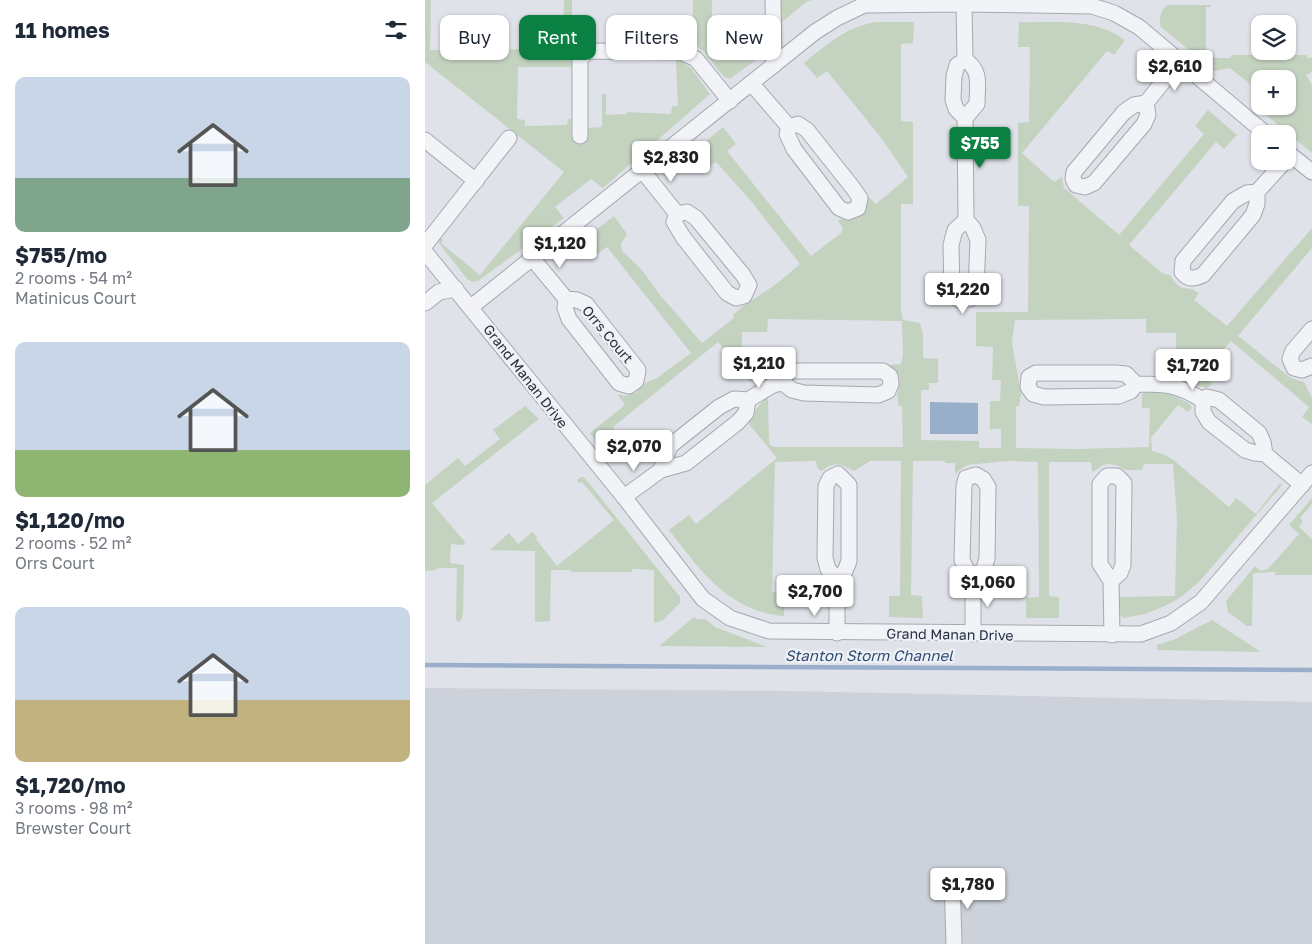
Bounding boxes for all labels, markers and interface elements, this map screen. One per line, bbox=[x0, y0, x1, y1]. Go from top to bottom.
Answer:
chip: Buy bbox=[440, 15, 509, 60]
chip: Rent bbox=[519, 15, 596, 60]
chip: Filters bbox=[606, 15, 697, 60]
chip: New bbox=[707, 15, 781, 60]
map controls bbox=[1251, 15, 1296, 170]
button: layers bbox=[1251, 15, 1296, 60]
icon: filters bbox=[382, 16, 410, 44]
text: 11 homes bbox=[15, 17, 110, 43]
pin: $2,610 bbox=[1134, 49, 1216, 92]
text: $2,610 bbox=[1148, 56, 1202, 76]
button: + bbox=[1251, 70, 1296, 115]
icon: home bbox=[168, 110, 258, 200]
button: − bbox=[1251, 125, 1296, 170]
pin: $755 bbox=[950, 126, 1010, 169]
text: $755 bbox=[961, 133, 999, 153]
pin: $2,830 bbox=[630, 140, 712, 183]
text: $2,830 bbox=[643, 147, 699, 167]
pin: $1,120 bbox=[519, 226, 601, 269]
text: $1,120 bbox=[534, 233, 586, 253]
text: $755/mo bbox=[15, 242, 107, 268]
text: 2 rooms · 54 m² bbox=[15, 268, 132, 288]
pin: $1,220 bbox=[922, 272, 1004, 315]
text: $1,220 bbox=[936, 279, 990, 299]
text: Matinicus Court bbox=[15, 288, 136, 308]
street label: Orrs Court bbox=[579, 302, 637, 366]
street label: Grand Manan Drive bbox=[480, 321, 572, 431]
pin: $1,210 bbox=[718, 346, 800, 389]
pin: $1,720 bbox=[1152, 348, 1234, 391]
text: $1,210 bbox=[733, 353, 785, 373]
text: $1,720 bbox=[1167, 355, 1219, 375]
icon: home bbox=[168, 375, 258, 465]
pin: $2,070 bbox=[593, 430, 675, 472]
text: $2,070 bbox=[606, 436, 662, 456]
text: $1,120/mo bbox=[15, 507, 125, 533]
text: 2 rooms · 52 m² bbox=[15, 533, 131, 553]
text: Orrs Court bbox=[15, 553, 95, 573]
pin: $1,060 bbox=[947, 566, 1029, 608]
text: $1,060 bbox=[960, 572, 1016, 592]
pin: $2,700 bbox=[774, 574, 856, 617]
text: $2,700 bbox=[787, 581, 843, 601]
street label: Grand Manan Drive bbox=[886, 624, 1014, 644]
icon: home bbox=[168, 640, 258, 730]
water label: Stanton Storm Channel bbox=[785, 646, 954, 664]
text: $1,720/mo bbox=[15, 772, 126, 798]
text: 3 rooms · 98 m² bbox=[15, 798, 132, 818]
text: Brewster Court bbox=[15, 818, 131, 838]
pin: $1,780 bbox=[927, 868, 1009, 910]
text: $1,780 bbox=[941, 874, 995, 894]

